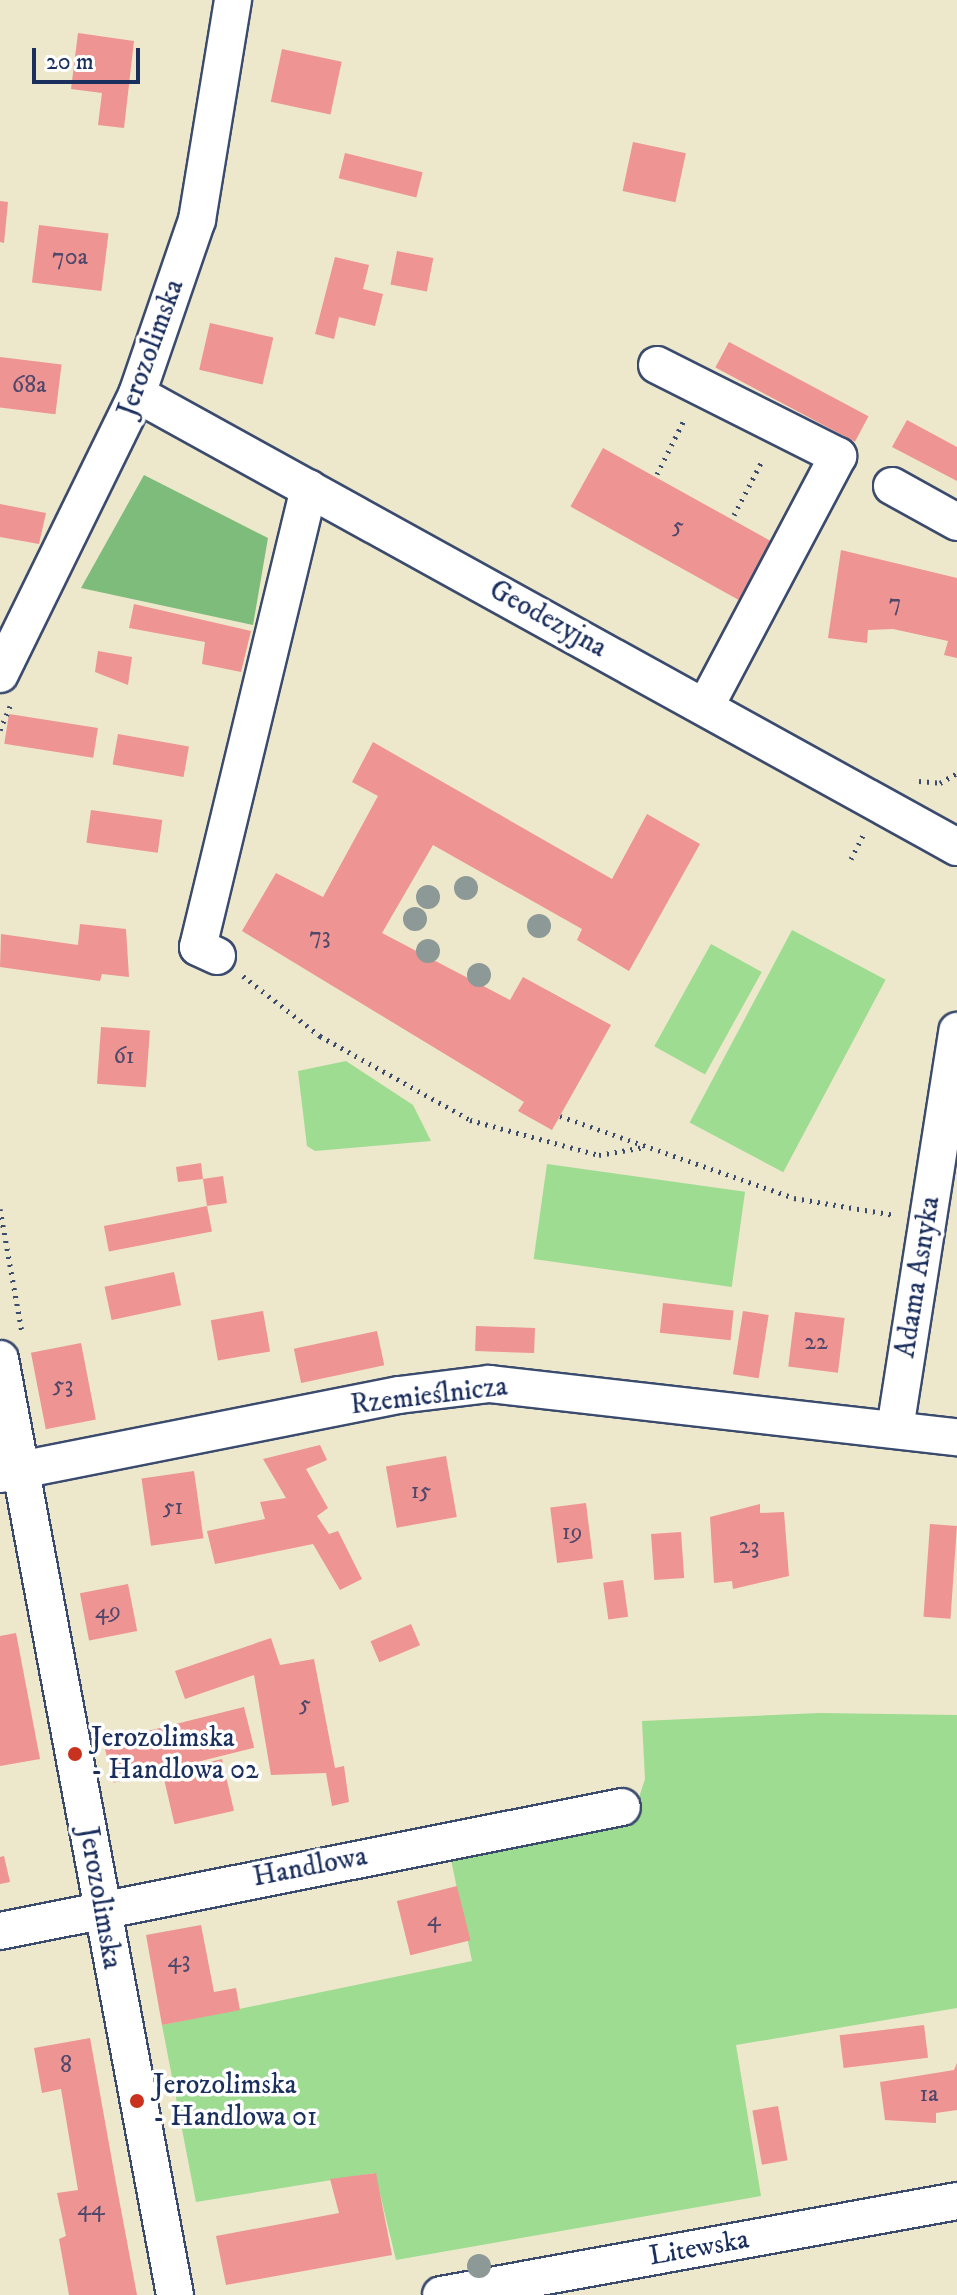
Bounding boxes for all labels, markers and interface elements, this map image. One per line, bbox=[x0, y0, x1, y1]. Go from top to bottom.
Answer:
scale bar bbox=[36, 32, 144, 82]
text: 20 m bbox=[46, 47, 94, 77]
house number: 70a bbox=[52, 244, 88, 272]
street label: Jerozolimska bbox=[111, 275, 191, 421]
house number: 68a bbox=[12, 372, 46, 400]
house number: 5 bbox=[672, 513, 684, 541]
street label: Geodezyjna bbox=[483, 573, 613, 665]
house number: 7 bbox=[889, 590, 901, 618]
house number: 73 bbox=[309, 923, 331, 951]
house number: 61 bbox=[113, 1043, 135, 1071]
street label: Adama Asnyka bbox=[889, 1194, 947, 1360]
house number: 22 bbox=[804, 1329, 828, 1357]
street label: Rzemieślnicza bbox=[349, 1370, 509, 1422]
house number: 53 bbox=[53, 1372, 73, 1400]
house number: 15 bbox=[411, 1478, 431, 1506]
house number: 51 bbox=[163, 1494, 183, 1522]
house number: 19 bbox=[562, 1519, 582, 1547]
house number: 23 bbox=[739, 1533, 759, 1561]
house number: 49 bbox=[95, 1598, 121, 1626]
house number: 5 bbox=[299, 1691, 311, 1719]
place label: Jerozolimska - Handlowa 02 bbox=[91, 1721, 259, 1787]
marker: Jerozolimska - Handlowa 02 bbox=[66, 1745, 84, 1763]
street label: Jerozolimska bbox=[71, 1824, 129, 1972]
street label: Handlowa bbox=[250, 1839, 370, 1895]
house number: 4 bbox=[427, 1906, 441, 1934]
house number: 43 bbox=[168, 1947, 190, 1975]
house number: 8 bbox=[60, 2052, 72, 2080]
place label: Jerozolimska - Handlowa 01 bbox=[153, 2068, 317, 2134]
house number: 1a bbox=[919, 2081, 939, 2109]
marker: Jerozolimska - Handlowa 01 bbox=[128, 2092, 146, 2110]
house number: 44 bbox=[77, 2195, 105, 2223]
street label: Litewska bbox=[646, 2223, 752, 2273]

